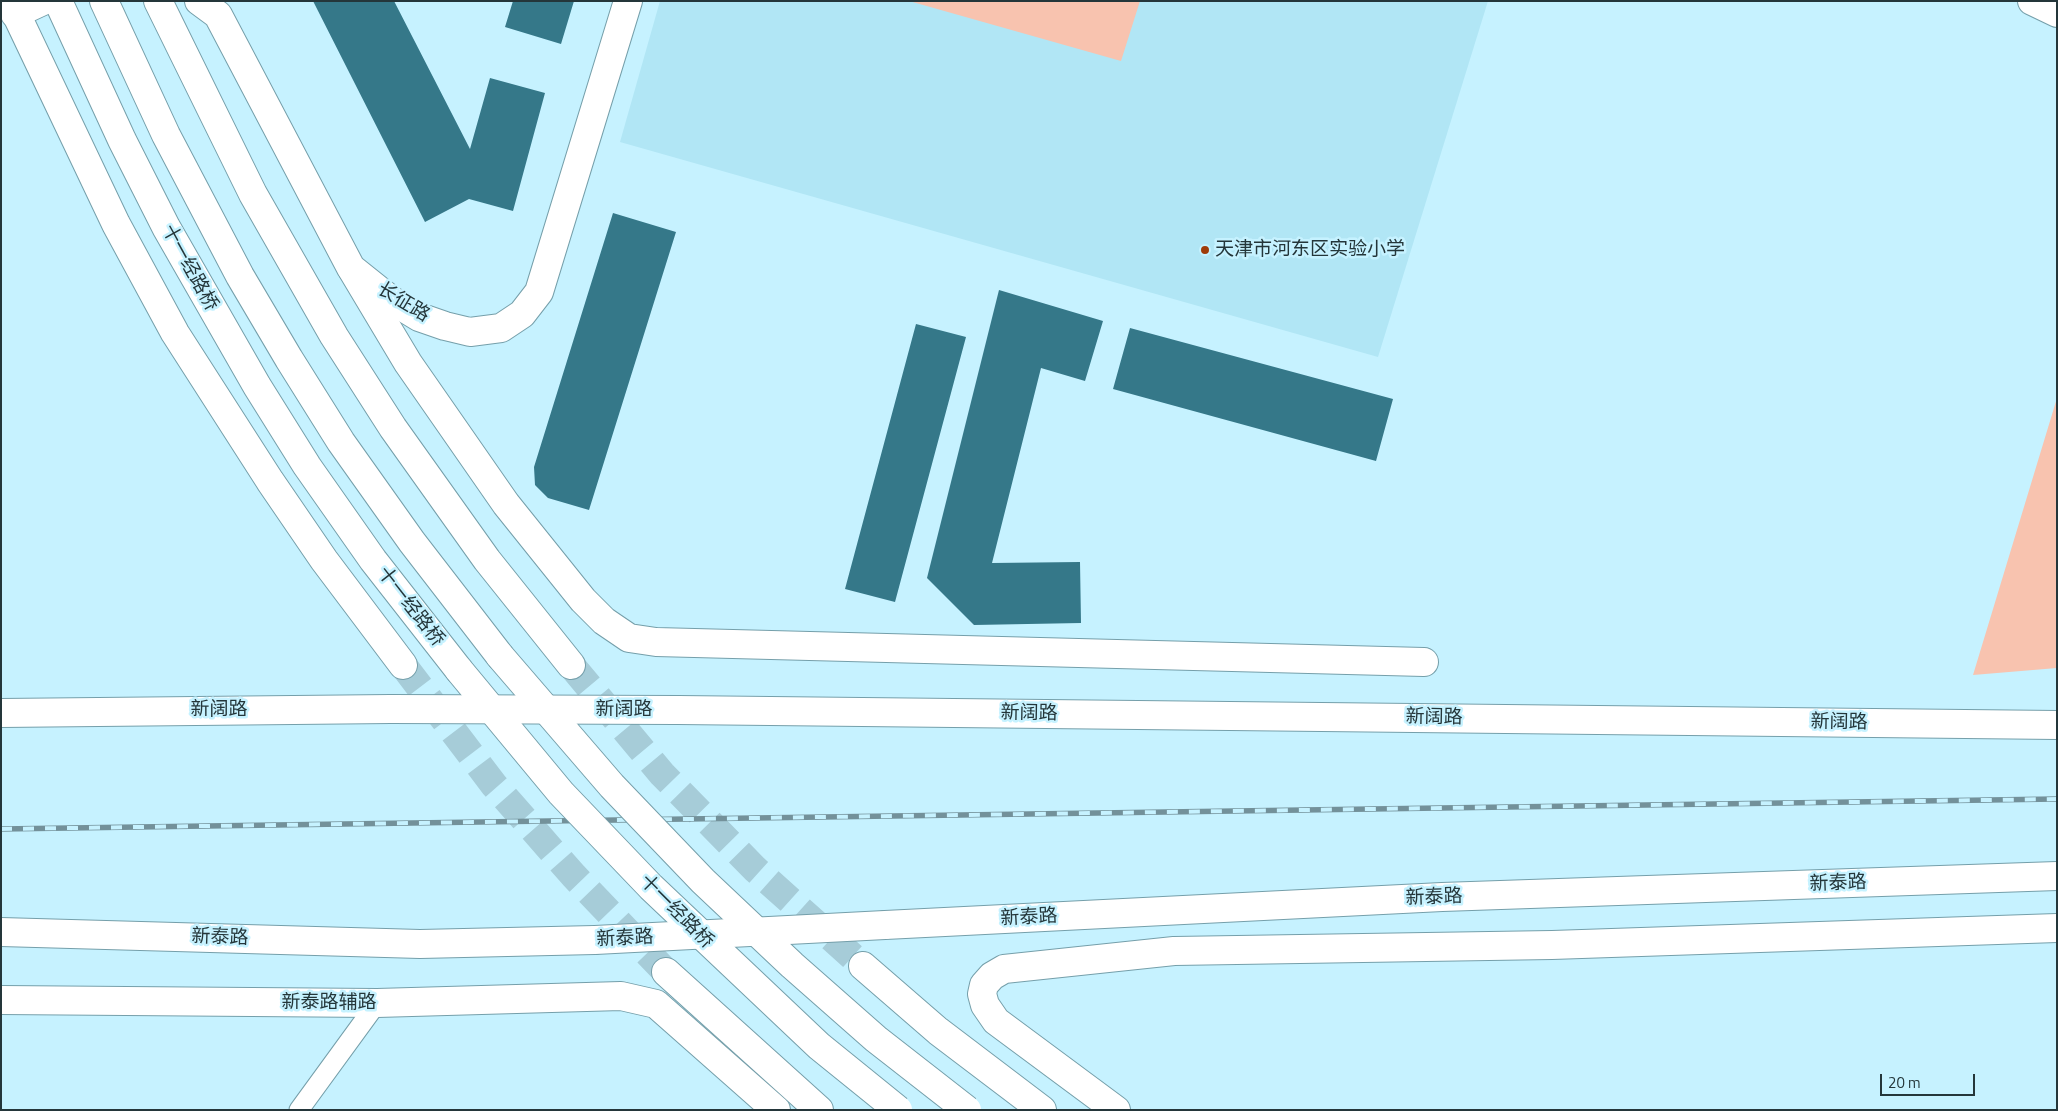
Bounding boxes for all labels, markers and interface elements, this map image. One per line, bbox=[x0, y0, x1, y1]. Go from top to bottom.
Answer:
street label: 十一经路桥 bbox=[156, 221, 222, 315]
place label: 天津市河东区实验小学 bbox=[1215, 239, 1405, 261]
marker: 天津市河东区实验小学 bbox=[1199, 244, 1211, 256]
street label: 长征路 bbox=[373, 279, 433, 327]
street label: 十一经路桥 bbox=[372, 563, 448, 651]
street label: 新阔路 bbox=[191, 699, 247, 721]
street label: 新阔路 bbox=[596, 699, 652, 721]
street label: 新阔路 bbox=[1000, 702, 1058, 726]
street label: 新阔路 bbox=[1405, 706, 1463, 730]
street label: 新阔路 bbox=[1810, 711, 1868, 735]
street label: 十一经路桥 bbox=[634, 870, 718, 954]
street label: 新泰路 bbox=[1809, 872, 1867, 896]
street label: 新泰路 bbox=[1405, 886, 1463, 910]
street label: 新泰路 bbox=[1000, 905, 1058, 931]
street label: 新泰路 bbox=[191, 926, 249, 950]
street label: 新泰路 bbox=[596, 926, 654, 952]
street label: 新泰路辅路 bbox=[282, 992, 376, 1014]
scale bar bbox=[1883, 1064, 1978, 1096]
text: 20 m bbox=[1888, 1071, 1921, 1094]

